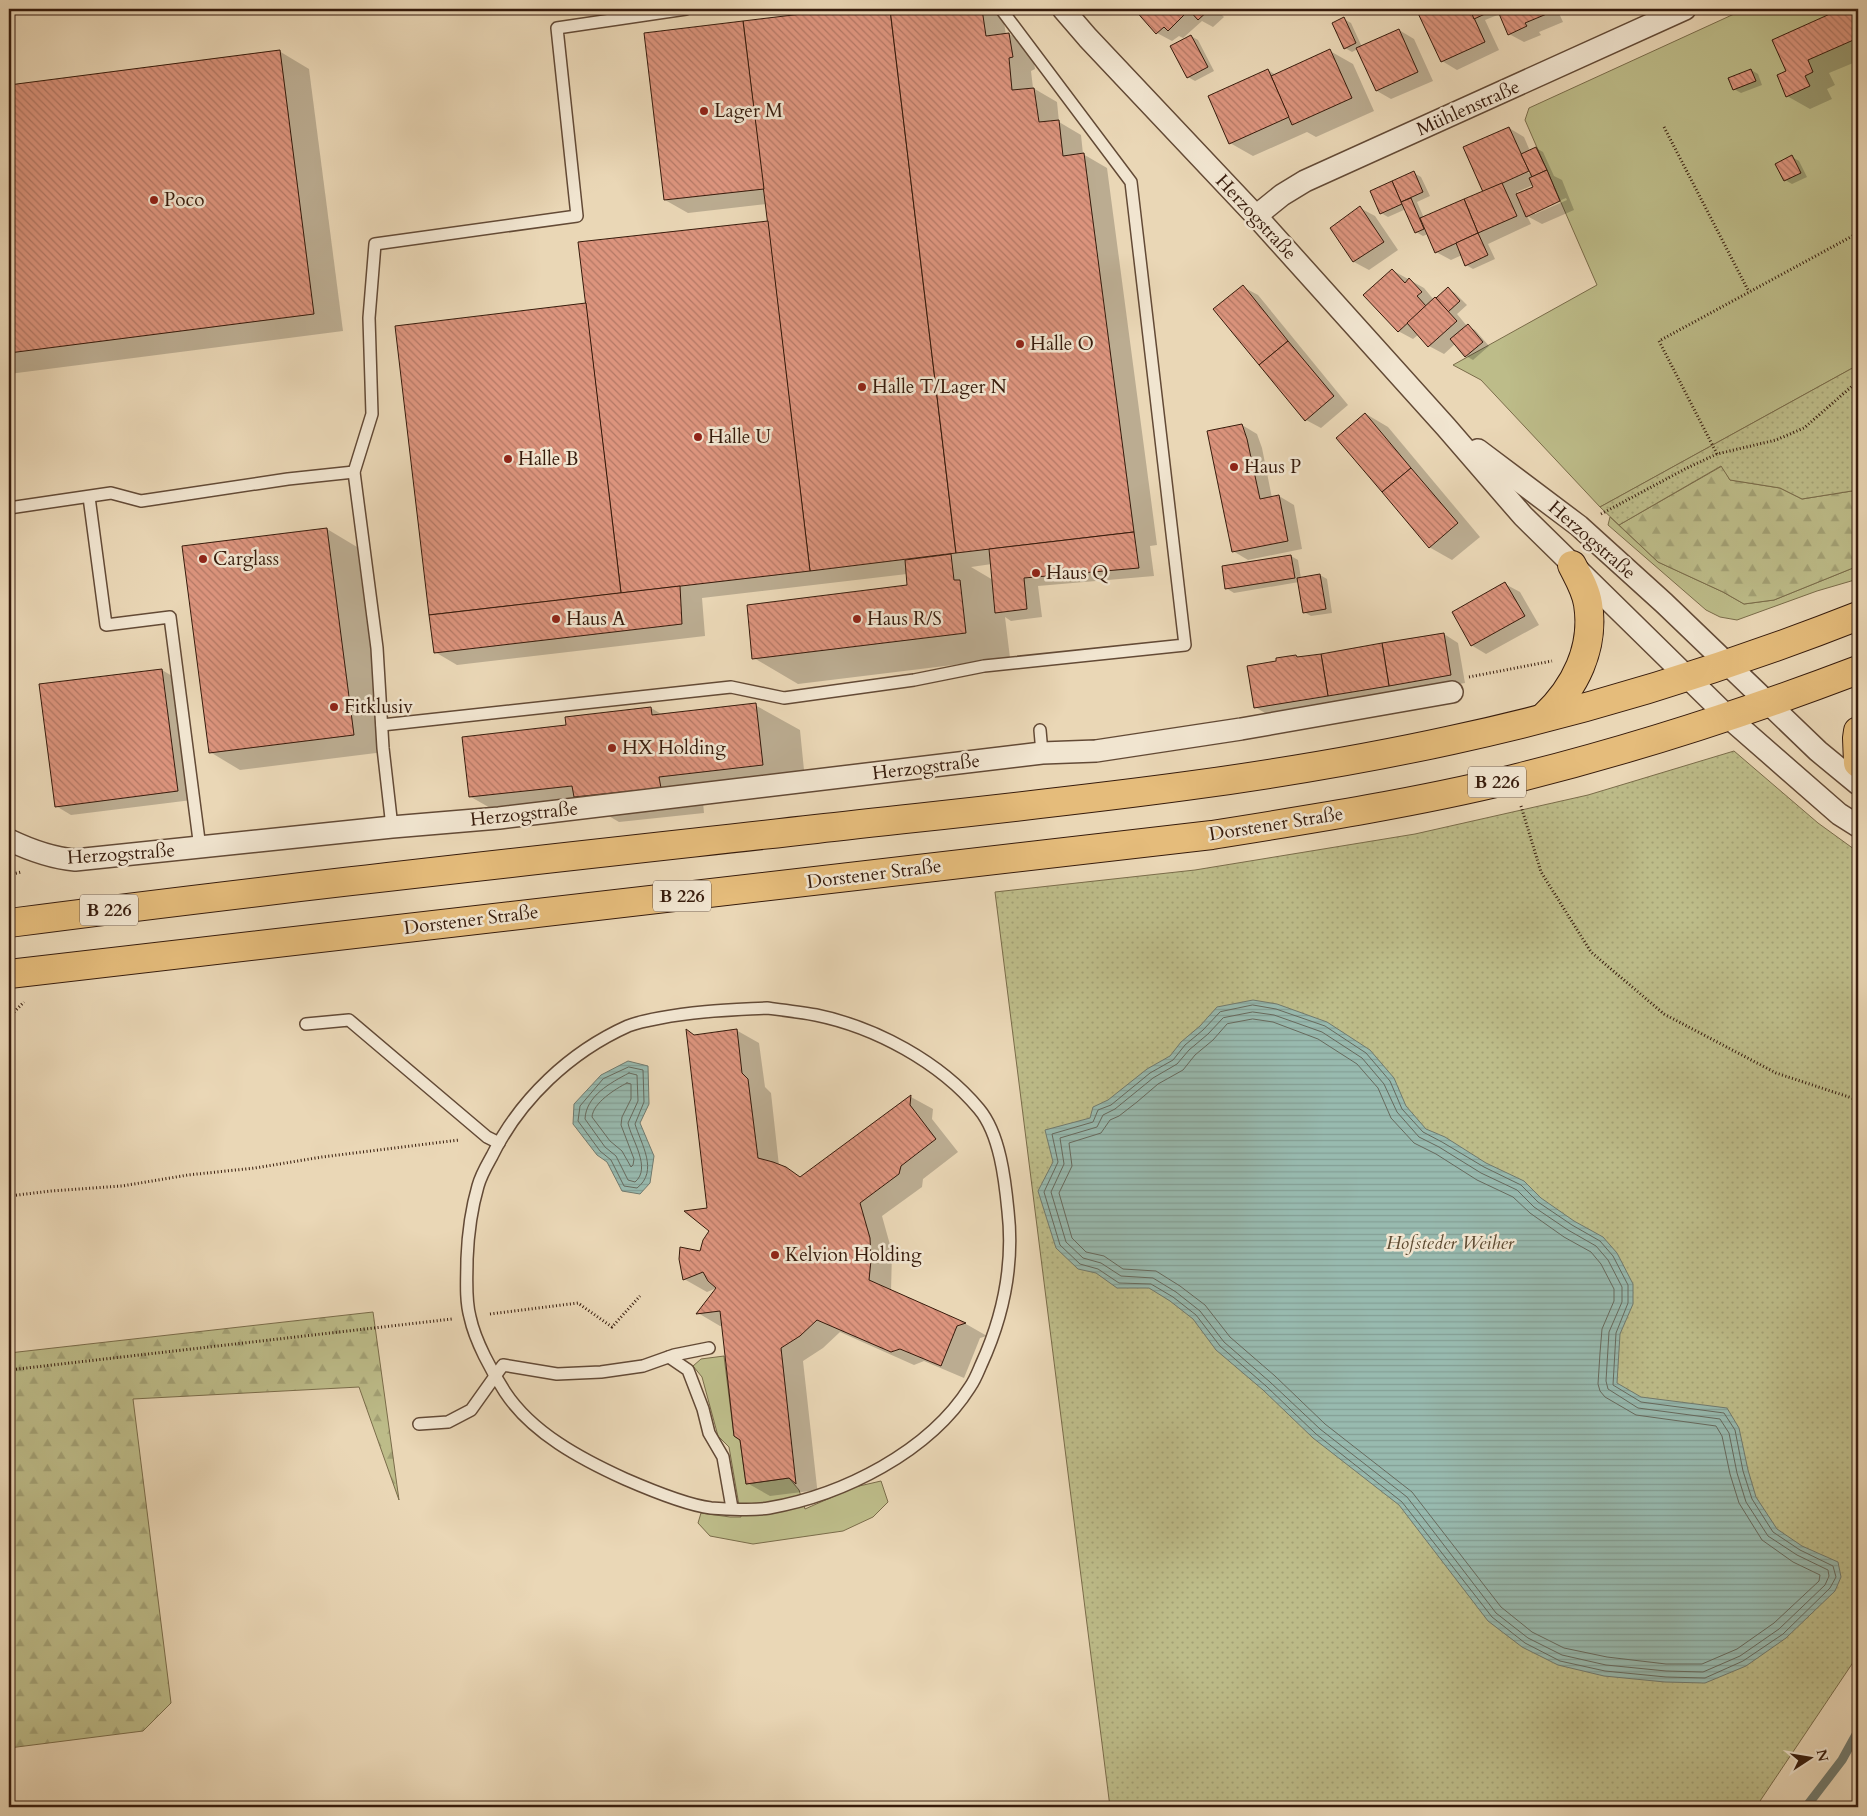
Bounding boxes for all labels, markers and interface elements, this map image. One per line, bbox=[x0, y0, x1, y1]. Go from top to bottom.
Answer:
street label: Mühlenstraße bbox=[1412, 74, 1524, 142]
place label: Lager M bbox=[714, 98, 783, 124]
marker: Lager M bbox=[698, 105, 710, 117]
street label: Herzogstraße bbox=[1210, 169, 1302, 265]
place label: Poco bbox=[164, 187, 204, 213]
marker: Poco bbox=[148, 194, 160, 206]
place label: Halle O bbox=[1030, 331, 1094, 357]
marker: Halle O bbox=[1014, 338, 1026, 350]
place label: Halle T/Lager N bbox=[872, 374, 1007, 400]
marker: Halle T/Lager N bbox=[856, 381, 868, 393]
place label: Halle U bbox=[708, 424, 771, 450]
marker: Halle U bbox=[692, 431, 704, 443]
place label: Halle B bbox=[518, 446, 578, 472]
marker: Halle B bbox=[502, 453, 514, 465]
place label: Haus P bbox=[1244, 454, 1301, 480]
marker: Haus P bbox=[1228, 461, 1240, 473]
street label: Herzogstraße bbox=[1543, 495, 1641, 585]
place label: Carglass bbox=[213, 546, 279, 572]
marker: Carglass bbox=[197, 553, 209, 565]
place label: Haus Q bbox=[1046, 560, 1108, 586]
marker: Haus Q bbox=[1030, 567, 1042, 579]
place label: Haus A bbox=[566, 606, 626, 632]
place label: Haus R/S bbox=[867, 606, 942, 632]
marker: Haus A bbox=[550, 613, 562, 625]
marker: Haus R/S bbox=[851, 613, 863, 625]
place label: Fitklusiv bbox=[344, 694, 413, 720]
marker: Fitklusiv bbox=[328, 701, 340, 713]
place label: HX Holding bbox=[622, 735, 726, 761]
marker: HX Holding bbox=[606, 742, 618, 754]
street label: Herzogstraße bbox=[871, 747, 981, 787]
road number: B 226 bbox=[1468, 766, 1526, 798]
street label: Herzogstraße bbox=[469, 795, 579, 833]
street label: Dorstener Straße bbox=[1207, 801, 1345, 847]
street label: Herzogstraße bbox=[66, 837, 176, 871]
street label: Dorstener Straße bbox=[805, 853, 943, 895]
road number: B 226 bbox=[653, 880, 711, 911]
road number: B 226 bbox=[80, 894, 138, 926]
street label: Dorstener Straße bbox=[402, 899, 540, 941]
park label: Hofsteder Weiher bbox=[1386, 1230, 1515, 1256]
place label: Kelvion Holding bbox=[785, 1242, 922, 1268]
marker: Kelvion Holding bbox=[769, 1249, 781, 1261]
north arrow bbox=[1784, 1734, 1834, 1784]
text: N bbox=[1812, 1747, 1833, 1763]

